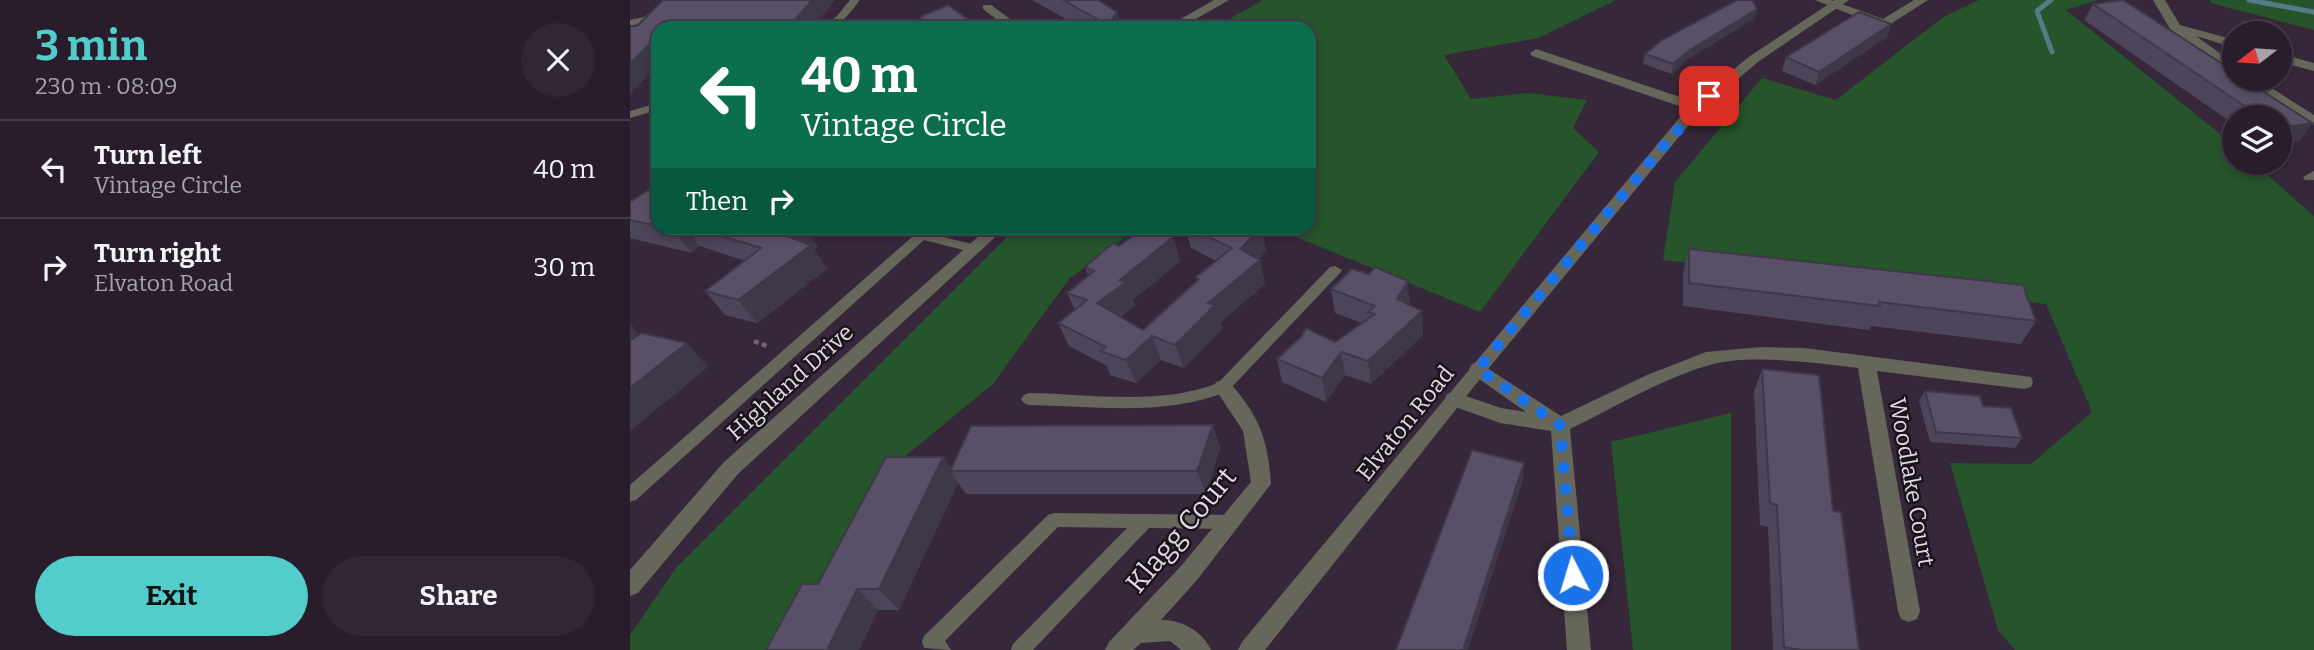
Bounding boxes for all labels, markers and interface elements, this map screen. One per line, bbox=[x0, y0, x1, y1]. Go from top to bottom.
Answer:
text: 3 min bbox=[35, 21, 147, 71]
north arrow bbox=[2222, 21, 2292, 91]
map controls bbox=[2222, 21, 2292, 175]
button: close bbox=[521, 23, 595, 97]
text: 40 m bbox=[801, 46, 918, 105]
icon: left bbox=[686, 49, 777, 140]
pin bbox=[1679, 66, 1739, 126]
text: 230 m · 08:09 bbox=[35, 72, 178, 100]
icon: arrive bbox=[1690, 77, 1728, 115]
button: layers bbox=[2222, 105, 2292, 175]
text: Vintage Circle bbox=[801, 106, 1007, 144]
text: Turn left bbox=[94, 140, 202, 171]
icon: left bbox=[35, 150, 73, 188]
text: 40 m bbox=[533, 154, 595, 185]
text: Vintage Circle bbox=[94, 171, 242, 199]
icon: right bbox=[762, 182, 800, 220]
text: Then bbox=[686, 186, 748, 217]
text: Turn right bbox=[94, 238, 221, 269]
icon: right bbox=[35, 248, 73, 286]
text: 30 m bbox=[534, 252, 595, 283]
text: Elvaton Road bbox=[94, 269, 233, 297]
street label: Highland Drive bbox=[721, 318, 859, 446]
street label: Elvaton Road bbox=[1350, 360, 1460, 486]
street label: Woodlake Court bbox=[1883, 396, 1941, 568]
street label: Klagg Court bbox=[1119, 461, 1243, 599]
position arrow bbox=[1536, 538, 1610, 612]
button: Exit bbox=[35, 556, 308, 636]
button: Share bbox=[322, 556, 595, 636]

